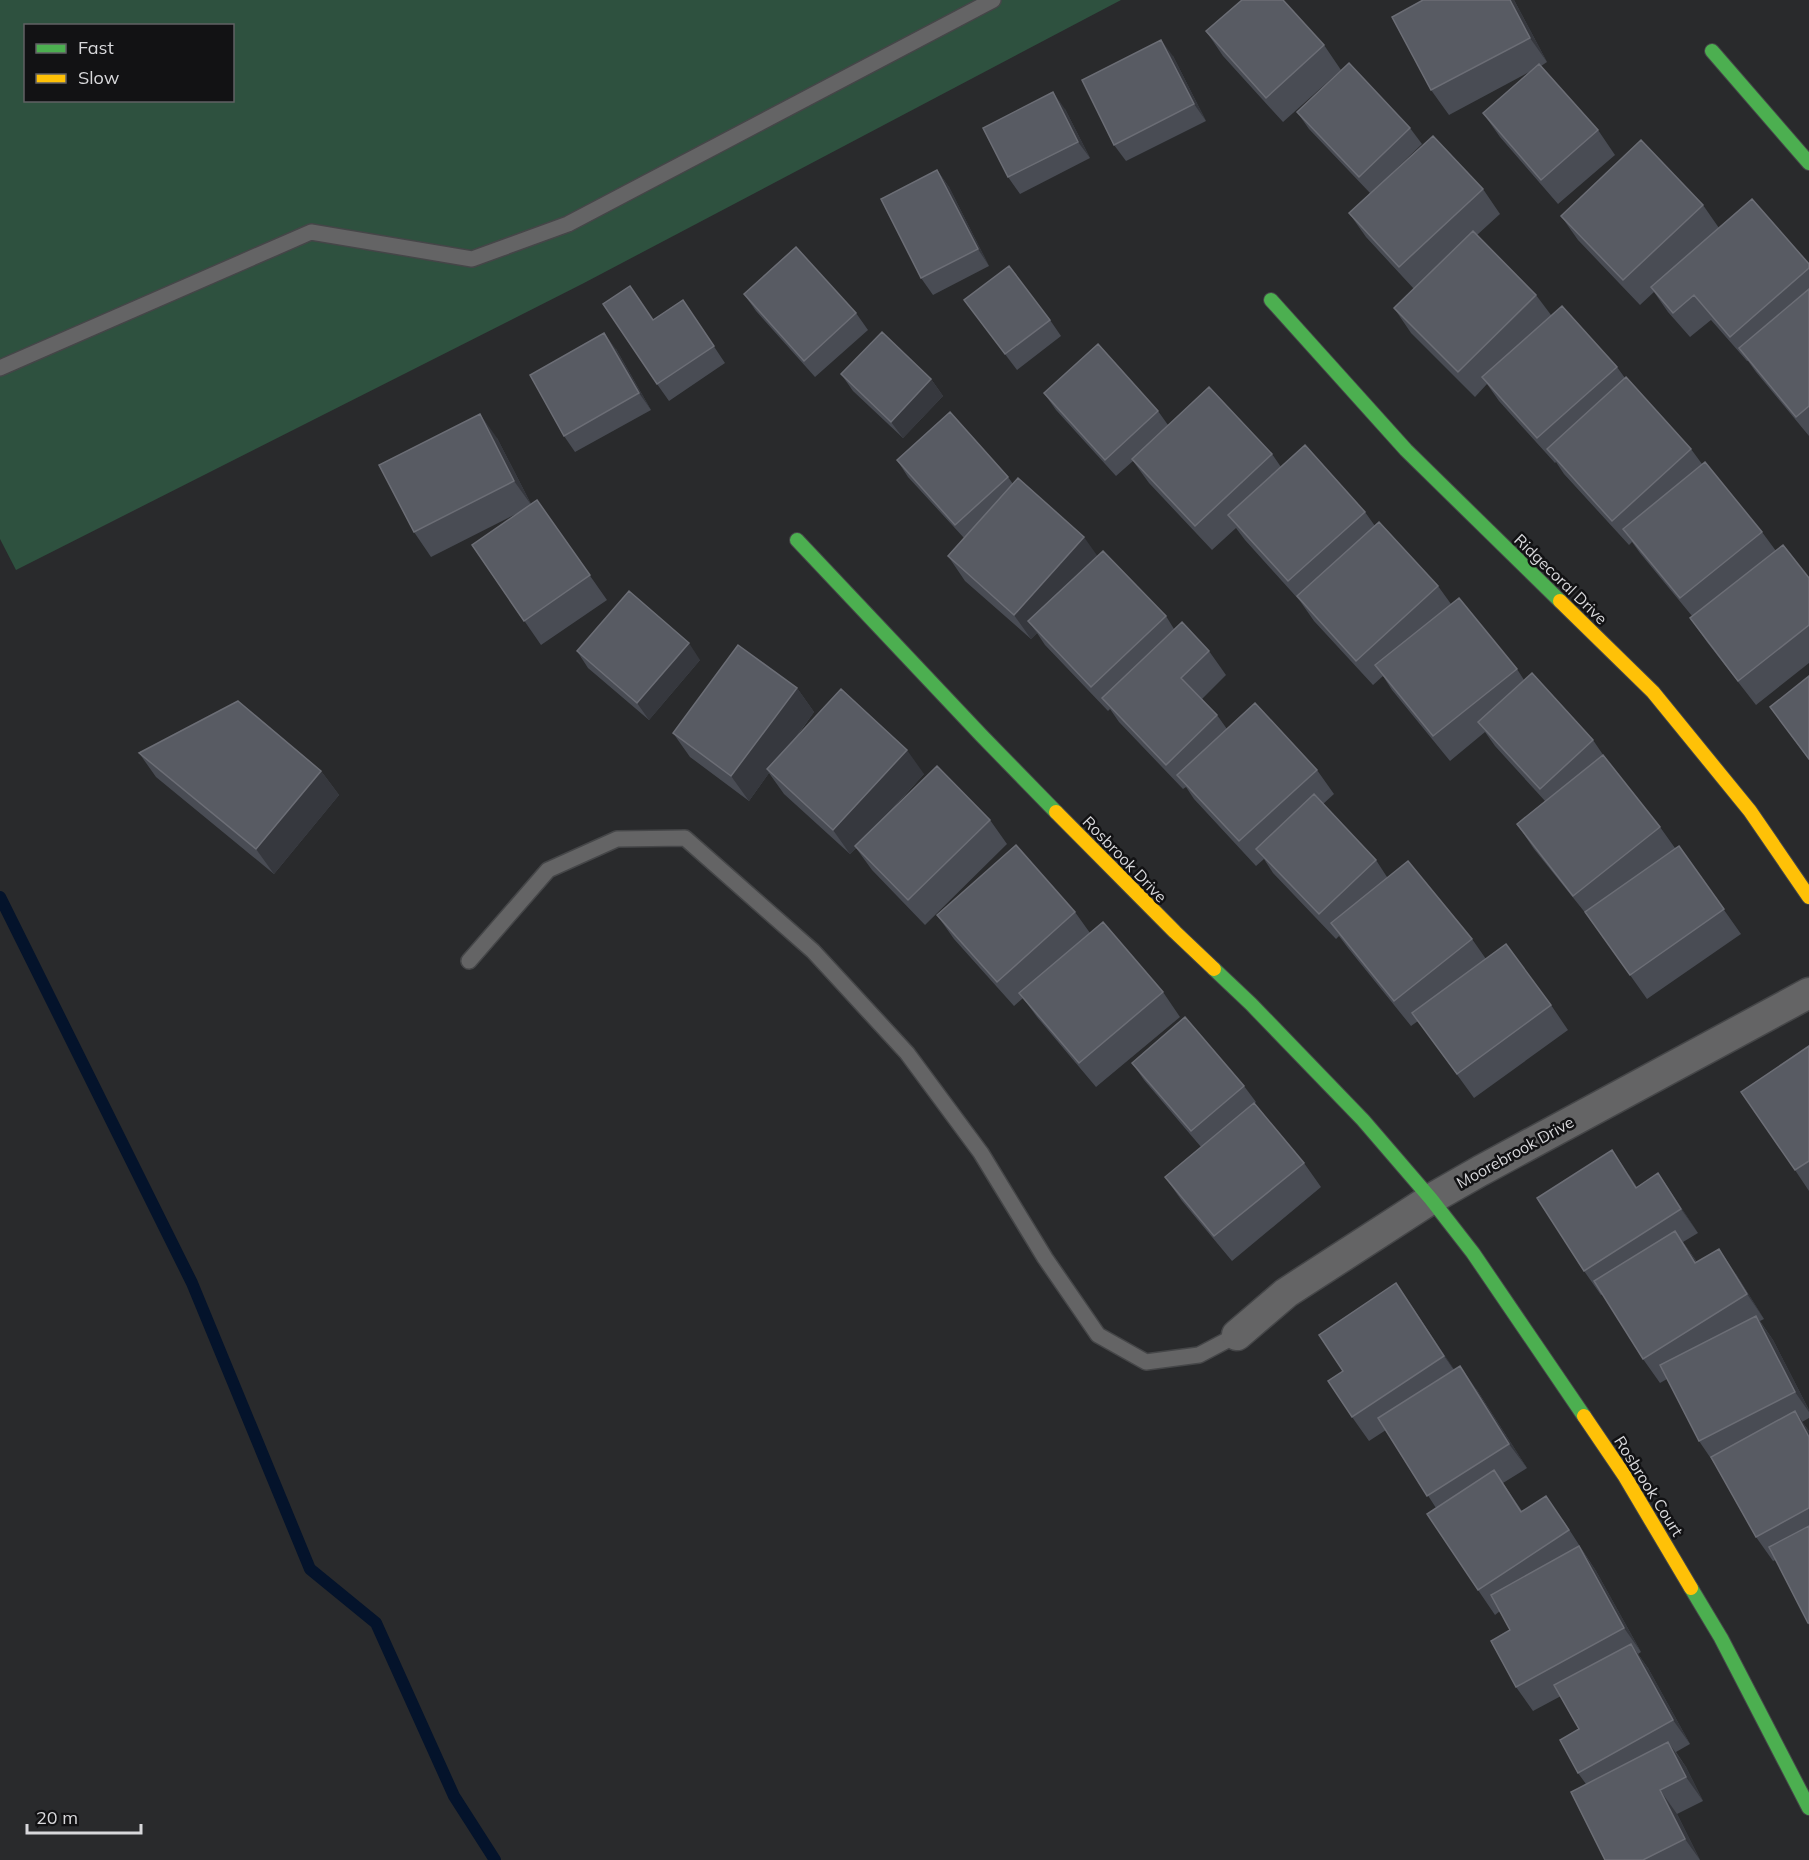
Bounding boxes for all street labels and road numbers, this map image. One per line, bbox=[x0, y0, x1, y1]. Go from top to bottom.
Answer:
street label: Ridgecoral Drive bbox=[1510, 530, 1612, 628]
street label: Rosbrook Drive bbox=[1079, 812, 1171, 906]
street label: Moorebrook Drive bbox=[1453, 1111, 1577, 1193]
street label: Rosbrook Court bbox=[1610, 1432, 1688, 1540]

